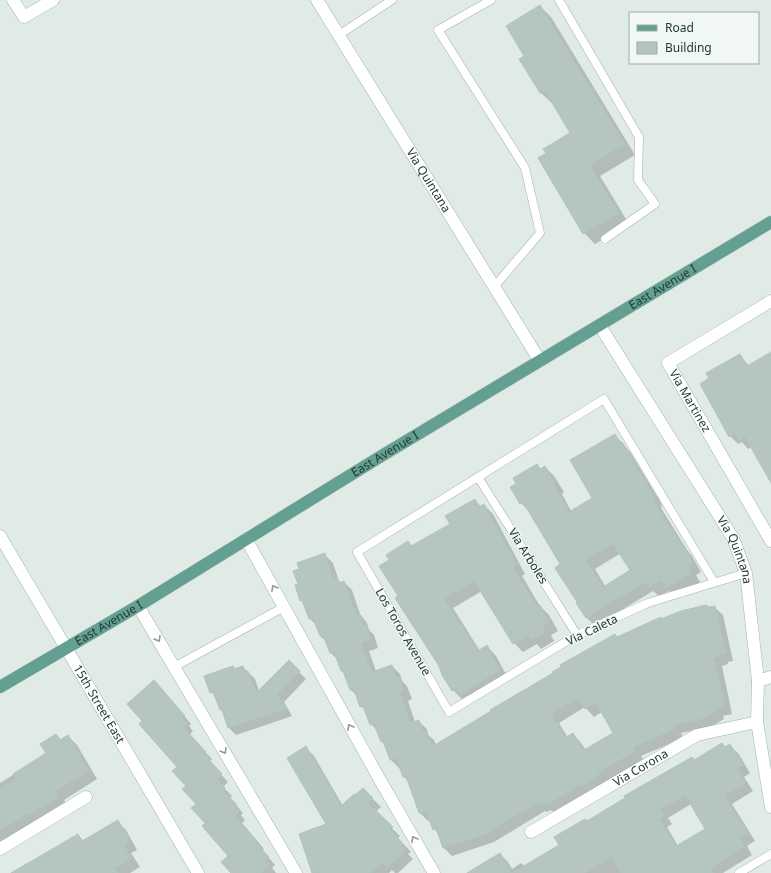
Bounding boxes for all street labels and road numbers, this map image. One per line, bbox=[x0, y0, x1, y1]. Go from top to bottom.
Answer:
street label: Via Quintana bbox=[402, 145, 455, 216]
street label: East Avenue I bbox=[625, 260, 699, 314]
street label: Via Martinez bbox=[665, 366, 715, 435]
street label: East Avenue I bbox=[348, 427, 422, 481]
street label: Via Quintana bbox=[713, 512, 756, 585]
street label: Via Arboles bbox=[505, 525, 552, 587]
street label: Los Toros Avenue bbox=[371, 585, 436, 679]
street label: East Avenue I bbox=[71, 596, 146, 649]
street label: Via Caleta bbox=[563, 610, 620, 649]
street label: 15th Street East bbox=[70, 661, 129, 747]
street label: Via Corona bbox=[610, 745, 671, 790]

